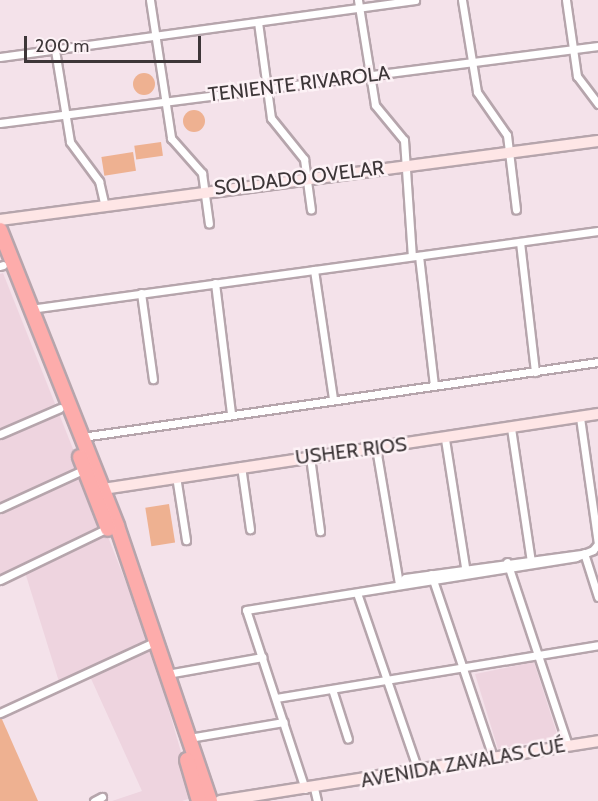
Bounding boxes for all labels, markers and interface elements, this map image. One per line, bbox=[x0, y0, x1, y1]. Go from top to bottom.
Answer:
scale bar bbox=[27, 24, 204, 62]
text: 200 m bbox=[35, 35, 89, 57]
street label: TENIENTE RIVAROLA bbox=[207, 61, 391, 107]
street label: SOLDADO OVELAR bbox=[213, 156, 385, 200]
street label: USHER RIOS bbox=[294, 432, 408, 470]
street label: AVENIDA ZAVALAS CUÉ bbox=[359, 733, 567, 793]

